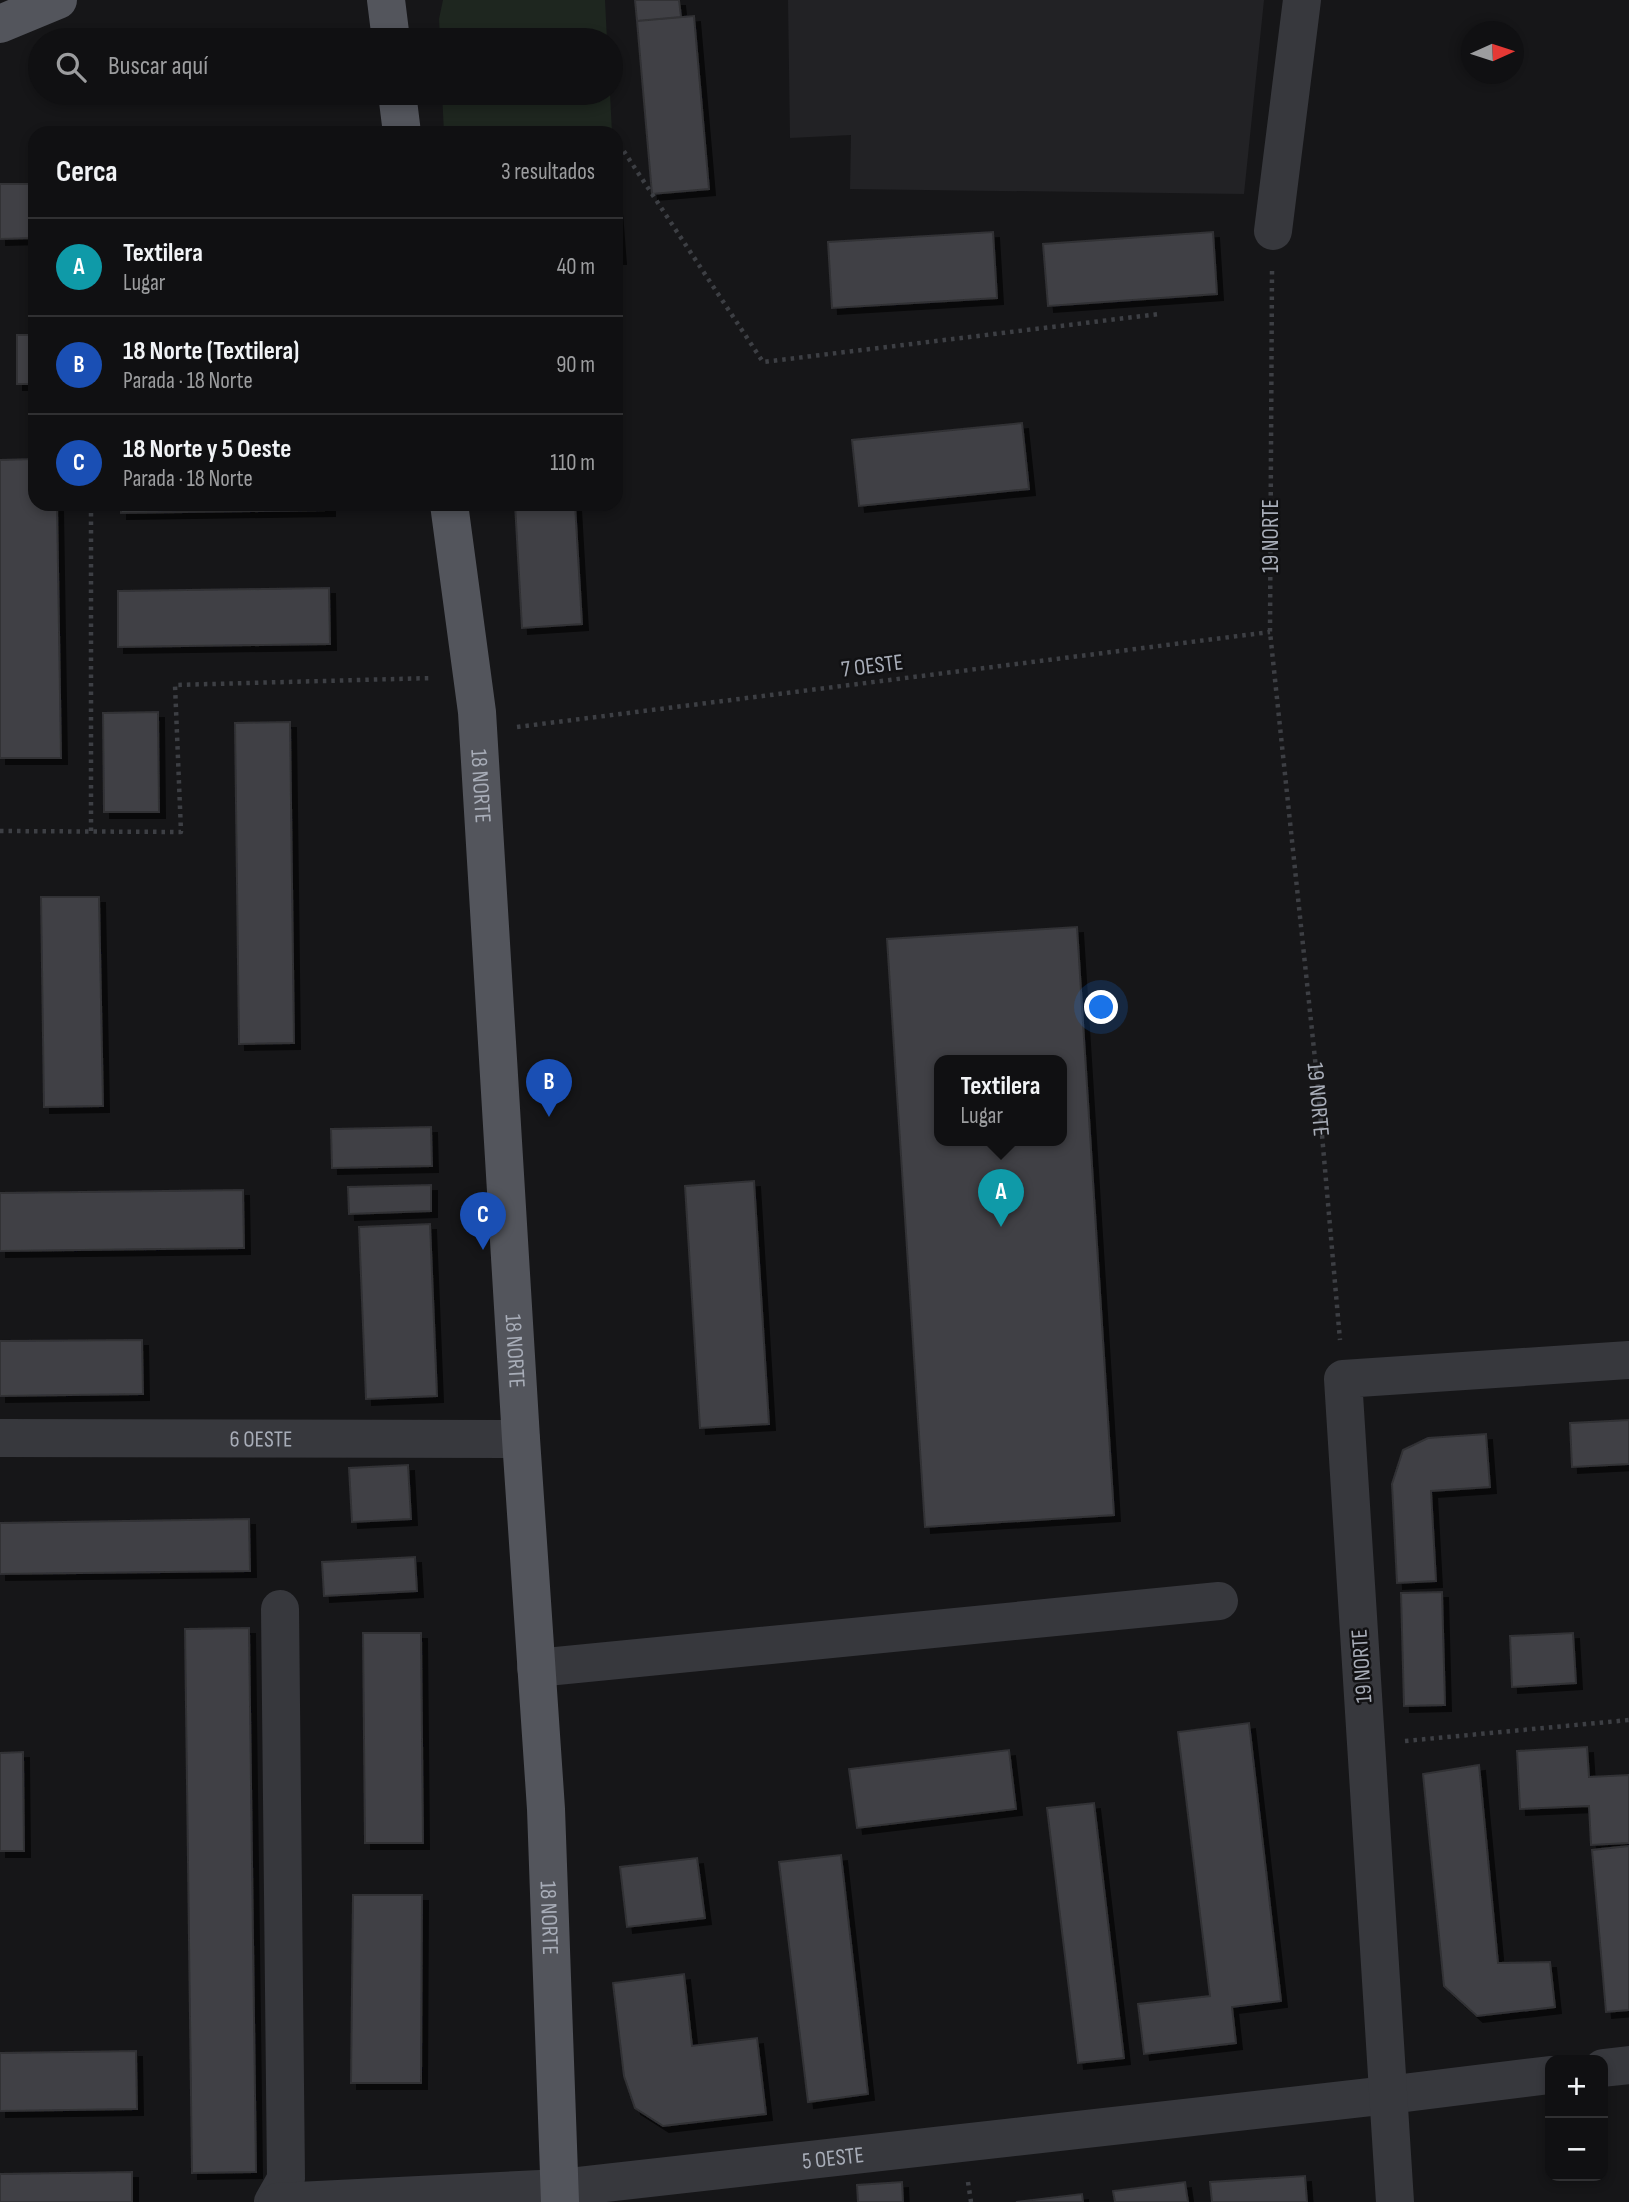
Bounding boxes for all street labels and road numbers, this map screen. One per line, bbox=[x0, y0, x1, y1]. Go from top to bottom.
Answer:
street label: 19 NORTE bbox=[1257, 499, 1285, 573]
street label: 7 OESTE bbox=[840, 648, 905, 684]
street label: 18 NORTE bbox=[464, 748, 497, 824]
street label: 19 NORTE bbox=[1300, 1061, 1335, 1138]
street label: 18 NORTE bbox=[498, 1313, 531, 1389]
street label: 6 OESTE bbox=[229, 1425, 293, 1454]
street label: 19 NORTE bbox=[1345, 1628, 1379, 1704]
street label: 18 NORTE bbox=[534, 1880, 564, 1955]
street label: 5 OESTE bbox=[801, 2141, 866, 2176]

